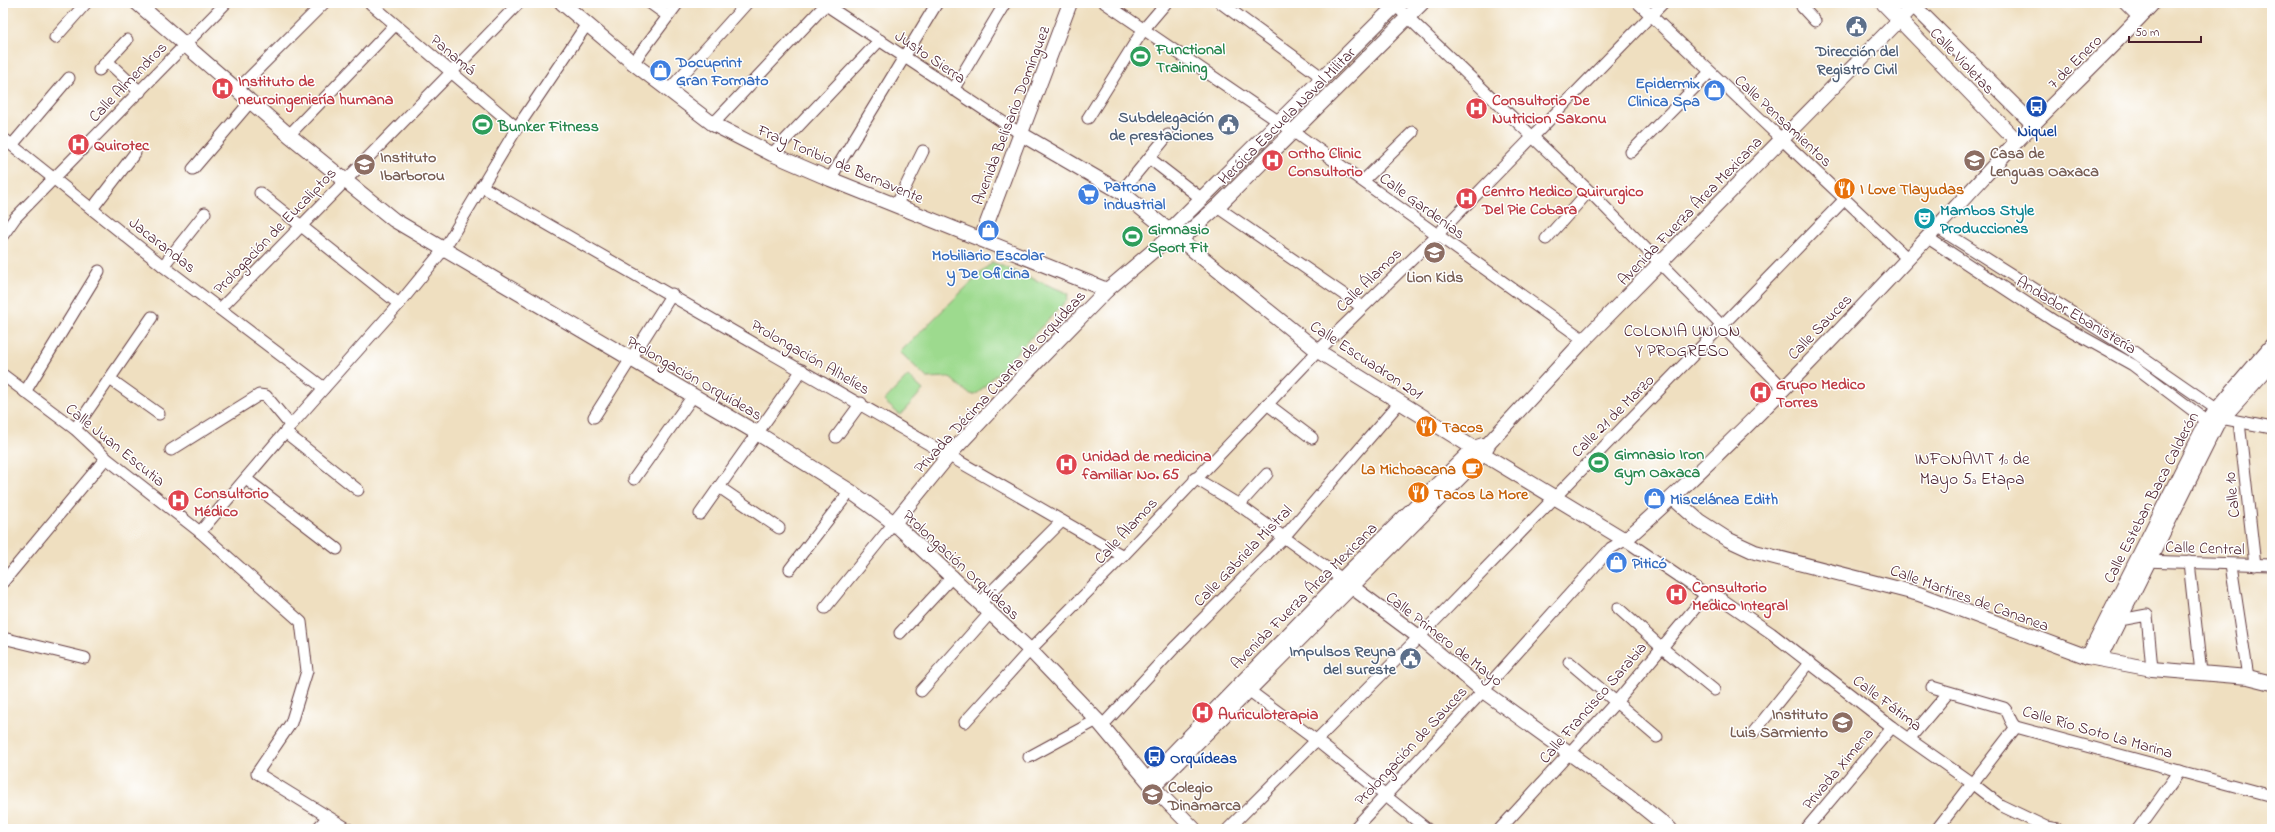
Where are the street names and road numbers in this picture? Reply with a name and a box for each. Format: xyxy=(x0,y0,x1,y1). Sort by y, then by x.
street label: Avenida Belisario Domínguez xyxy=(967,22,1057,209)
street label: Calle Violetas xyxy=(1923,22,2000,100)
street label: Justo Sierra xyxy=(889,25,970,90)
street label: Panamá xyxy=(424,29,481,82)
street label: 7 de Enero xyxy=(2043,30,2108,95)
street label: Calle Almendros xyxy=(84,37,173,128)
street label: Heróica Escuela Naval Militar xyxy=(1213,42,1362,191)
street label: Calle Pensamientos xyxy=(1728,70,1837,173)
street label: Fray Toribio de Bernavente xyxy=(753,119,927,211)
street label: Avenida Fuerza Área Mexicana xyxy=(1612,131,1768,292)
street label: Prologación de Eucaliptos xyxy=(208,162,343,300)
street label: Calle Gardenias xyxy=(1374,167,1470,246)
street label: Jacarandas xyxy=(123,212,200,279)
street label: Calle Álamos xyxy=(1331,243,1408,318)
street label: Andador Ebanistería xyxy=(2011,270,2141,361)
street label: Privada Décima Cuarta de Orquídeas xyxy=(909,285,1092,480)
street label: Calle Sauces xyxy=(1782,289,1858,366)
street label: Prolongación Alhelíes xyxy=(746,314,874,402)
street label: Calle Escuadron 201 xyxy=(1305,315,1427,406)
street label: Prolongación Orquídeas xyxy=(622,330,766,427)
street label: Calle 21 de Marzo xyxy=(1566,369,1661,464)
street label: Calle Juan Escutia xyxy=(60,398,170,493)
street label: Calle Esteban Baca Calderón xyxy=(2098,408,2206,588)
street label: Calle 10 xyxy=(2219,471,2247,519)
street label: Calle Álamos xyxy=(1089,492,1164,570)
street label: Calle Gabriela Mistral xyxy=(1188,500,1299,613)
street label: Prolongación Orquídeas xyxy=(896,504,1025,626)
street label: Avenida Fuerza Área Mexicana xyxy=(1225,517,1384,676)
street label: Calle Central xyxy=(2165,536,2245,562)
street label: Calle Martires de Cananea xyxy=(1886,559,2052,639)
street label: Calle Primero de Mayo xyxy=(1380,586,1508,693)
street label: Calle Francisco Sarabia xyxy=(1534,637,1653,770)
street label: Calle Fátima xyxy=(1847,669,1927,738)
street label: Prolongación de Sauces xyxy=(1349,681,1474,812)
street label: Calle Río Soto La Marina xyxy=(2019,700,2176,766)
street label: Privada Ximena xyxy=(1797,723,1880,816)

